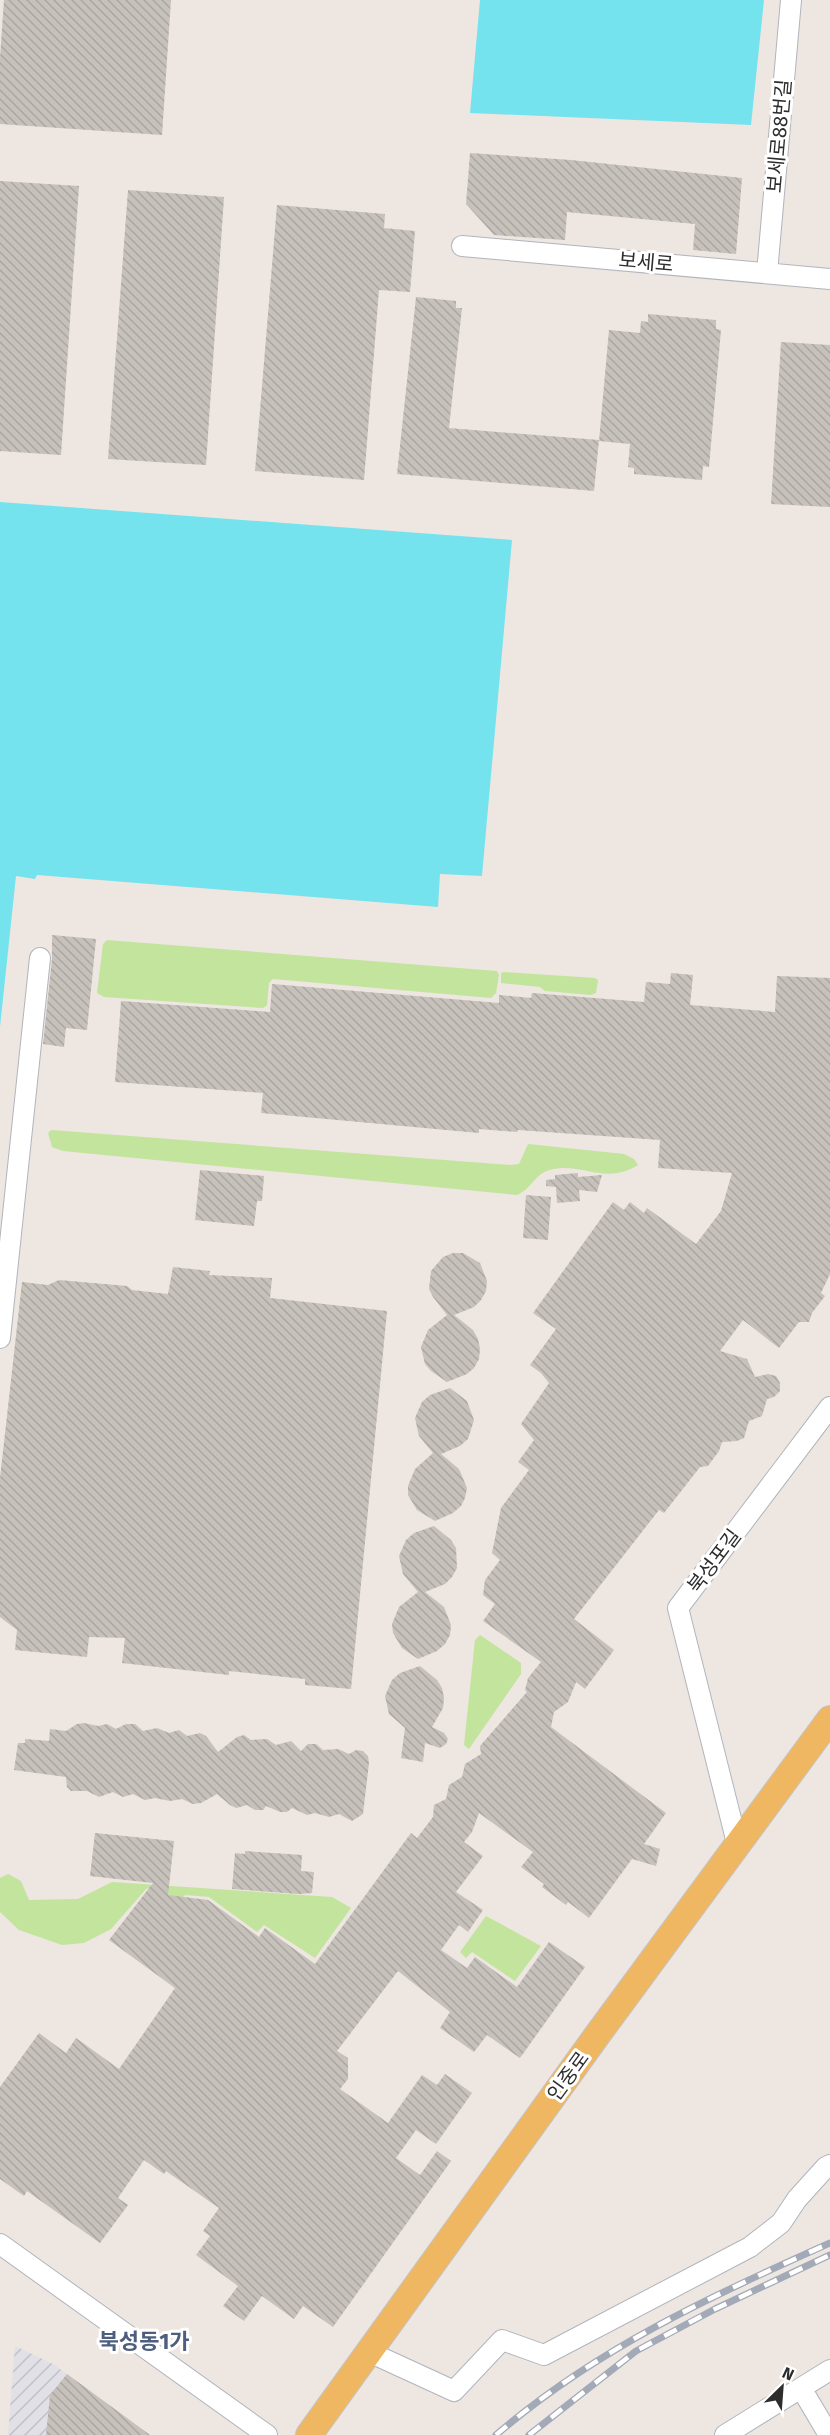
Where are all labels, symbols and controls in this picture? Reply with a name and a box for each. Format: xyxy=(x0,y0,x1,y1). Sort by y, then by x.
street label: 보세로88번길 xyxy=(762,78,796,194)
street label: 보세로 xyxy=(617,248,675,276)
street label: 북성포길 xyxy=(682,1524,746,1598)
street label: 인중로 xyxy=(542,2047,594,2105)
district label: 북성동1가 xyxy=(98,2328,190,2355)
north arrow xyxy=(752,2357,812,2417)
text: N xyxy=(779,2363,797,2385)

